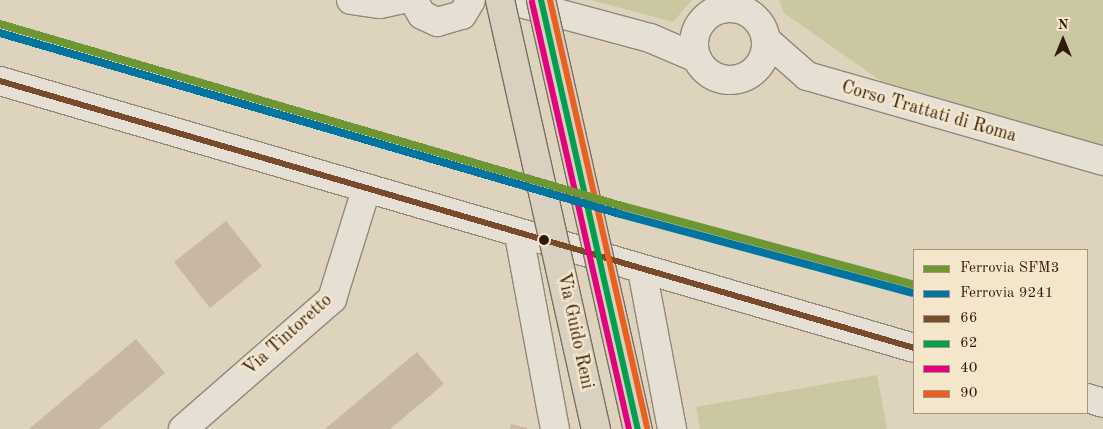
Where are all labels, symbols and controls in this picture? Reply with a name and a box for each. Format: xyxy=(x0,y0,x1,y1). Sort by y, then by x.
north arrow xyxy=(1038,15,1088,65)
text: N xyxy=(1058,18,1068,32)
street label: Corso Trattati di Roma xyxy=(839,77,1019,147)
unlabelled marker xyxy=(539,235,549,245)
legend xyxy=(913,249,1088,414)
text: Ferrovia SFM3 xyxy=(960,261,1059,276)
street label: Via Guido Reni xyxy=(552,271,598,391)
text: Ferrovia 9241 xyxy=(960,286,1053,301)
street label: Via Tintoretto xyxy=(239,290,337,380)
text: 66 xyxy=(960,311,977,326)
text: 62 xyxy=(960,336,977,351)
text: 40 xyxy=(960,361,977,376)
text: 90 xyxy=(960,386,977,401)

